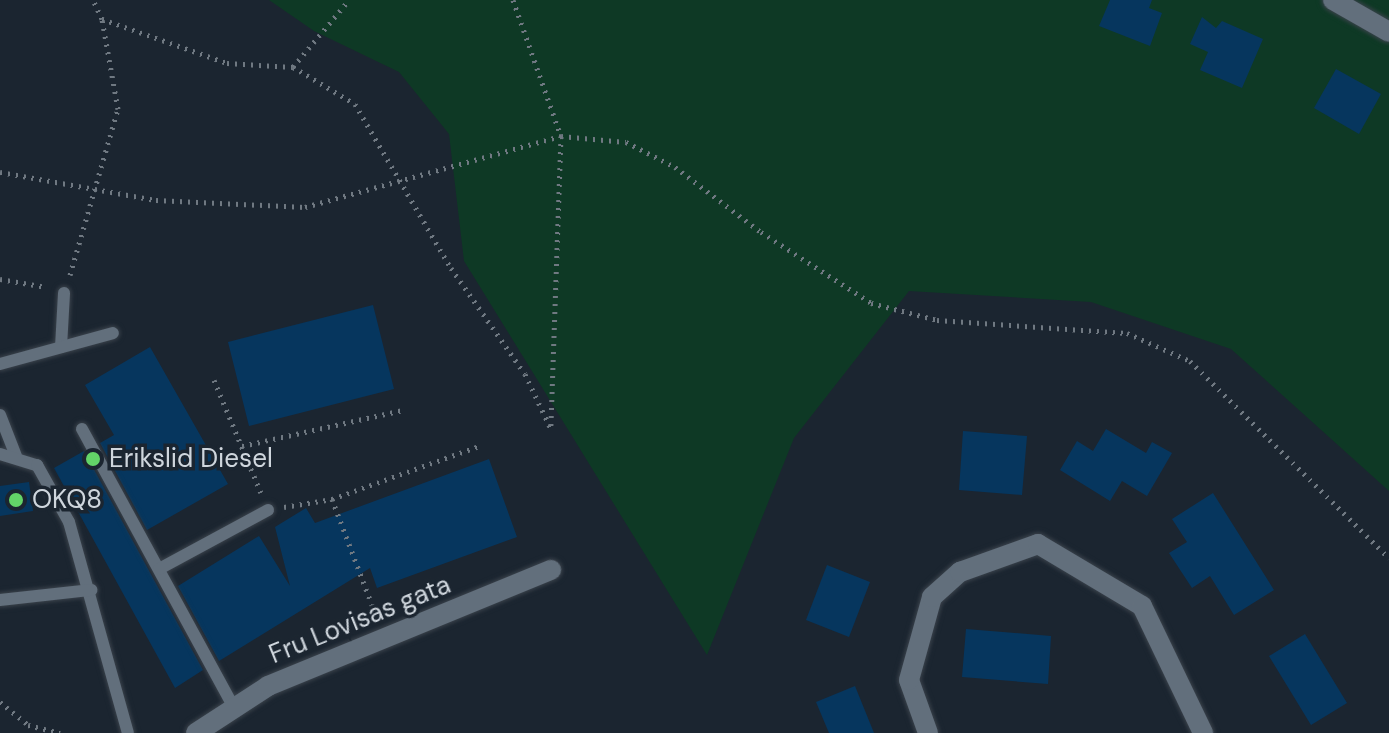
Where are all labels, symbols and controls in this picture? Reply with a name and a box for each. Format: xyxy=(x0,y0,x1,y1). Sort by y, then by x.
place label: Erikslid Diesel xyxy=(109,443,273,475)
marker: Erikslid Diesel xyxy=(84,450,102,468)
place label: OKQ8 xyxy=(32,484,102,516)
marker: OKQ8 xyxy=(7,491,25,509)
street label: Fru Lovisas gata xyxy=(265,569,455,671)

